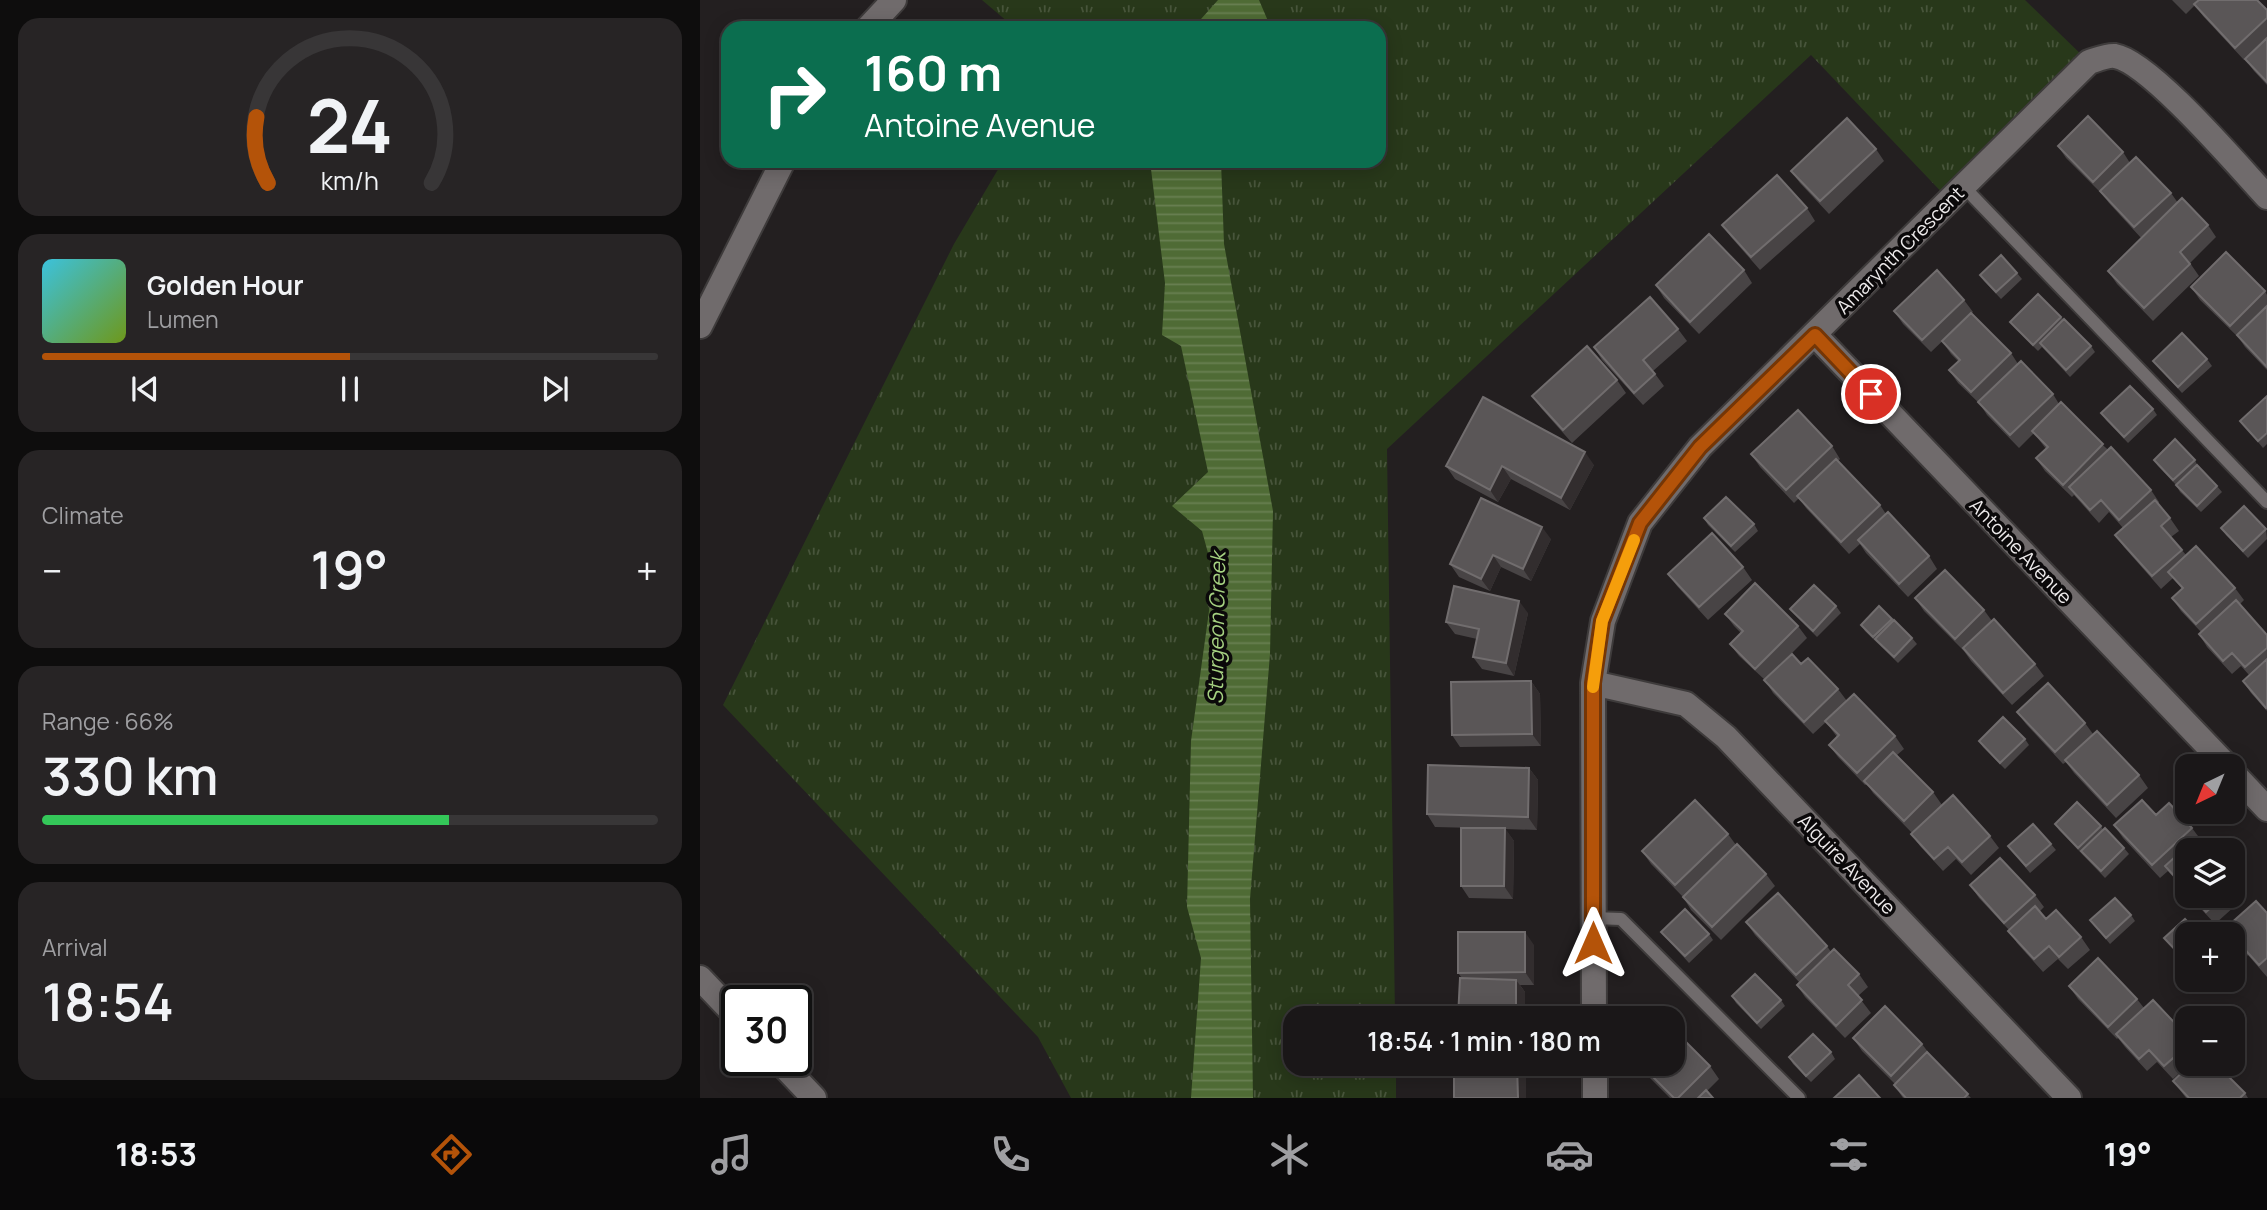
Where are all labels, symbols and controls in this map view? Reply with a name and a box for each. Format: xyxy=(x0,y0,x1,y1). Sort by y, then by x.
text: 160 m xyxy=(864,39,1002,106)
icon: right xyxy=(749,49,840,140)
text: 24 xyxy=(307,75,393,175)
text: Antoine Avenue xyxy=(864,103,1095,147)
text: km/h xyxy=(321,163,379,198)
street label: Amarynth Crescent xyxy=(1830,180,1970,320)
text: Golden Hour xyxy=(147,267,304,303)
text: Lumen xyxy=(147,303,219,335)
pin xyxy=(1841,364,1901,424)
icon: previous xyxy=(126,370,164,408)
icon: pause xyxy=(331,370,369,408)
icon: next xyxy=(536,370,574,408)
icon: arrive xyxy=(1852,375,1890,413)
street label: Antoine Avenue xyxy=(1964,493,2078,609)
text: Climate xyxy=(42,499,124,531)
text: 19° xyxy=(310,534,388,605)
text: − xyxy=(42,544,63,596)
text: + xyxy=(636,544,658,596)
water label: Sturgeon Creek xyxy=(1201,549,1231,704)
text: Range · 66% xyxy=(42,705,174,737)
text: 330 km xyxy=(42,740,218,811)
north arrow xyxy=(2175,754,2245,824)
map controls xyxy=(2175,754,2245,1076)
street label: Alguire Avenue xyxy=(1792,808,1902,920)
button: layers xyxy=(2175,838,2245,908)
position arrow xyxy=(1556,906,1630,980)
button: + xyxy=(2175,922,2245,992)
text: Arrival xyxy=(42,931,108,963)
text: 18:54 xyxy=(42,966,174,1037)
speed limit sign: 30 xyxy=(721,985,812,1076)
button: − xyxy=(2175,1006,2245,1076)
text: 18:54 · 1 min · 180 m xyxy=(1367,1023,1601,1059)
icon: directions xyxy=(427,1130,476,1179)
icon: music xyxy=(707,1130,756,1179)
icon: phone xyxy=(986,1130,1035,1179)
icon: climate xyxy=(1265,1130,1314,1179)
icon: car xyxy=(1545,1130,1594,1179)
icon: filters xyxy=(1824,1130,1873,1179)
text: 18:53 xyxy=(115,1132,197,1176)
text: 19° xyxy=(2104,1132,2152,1176)

